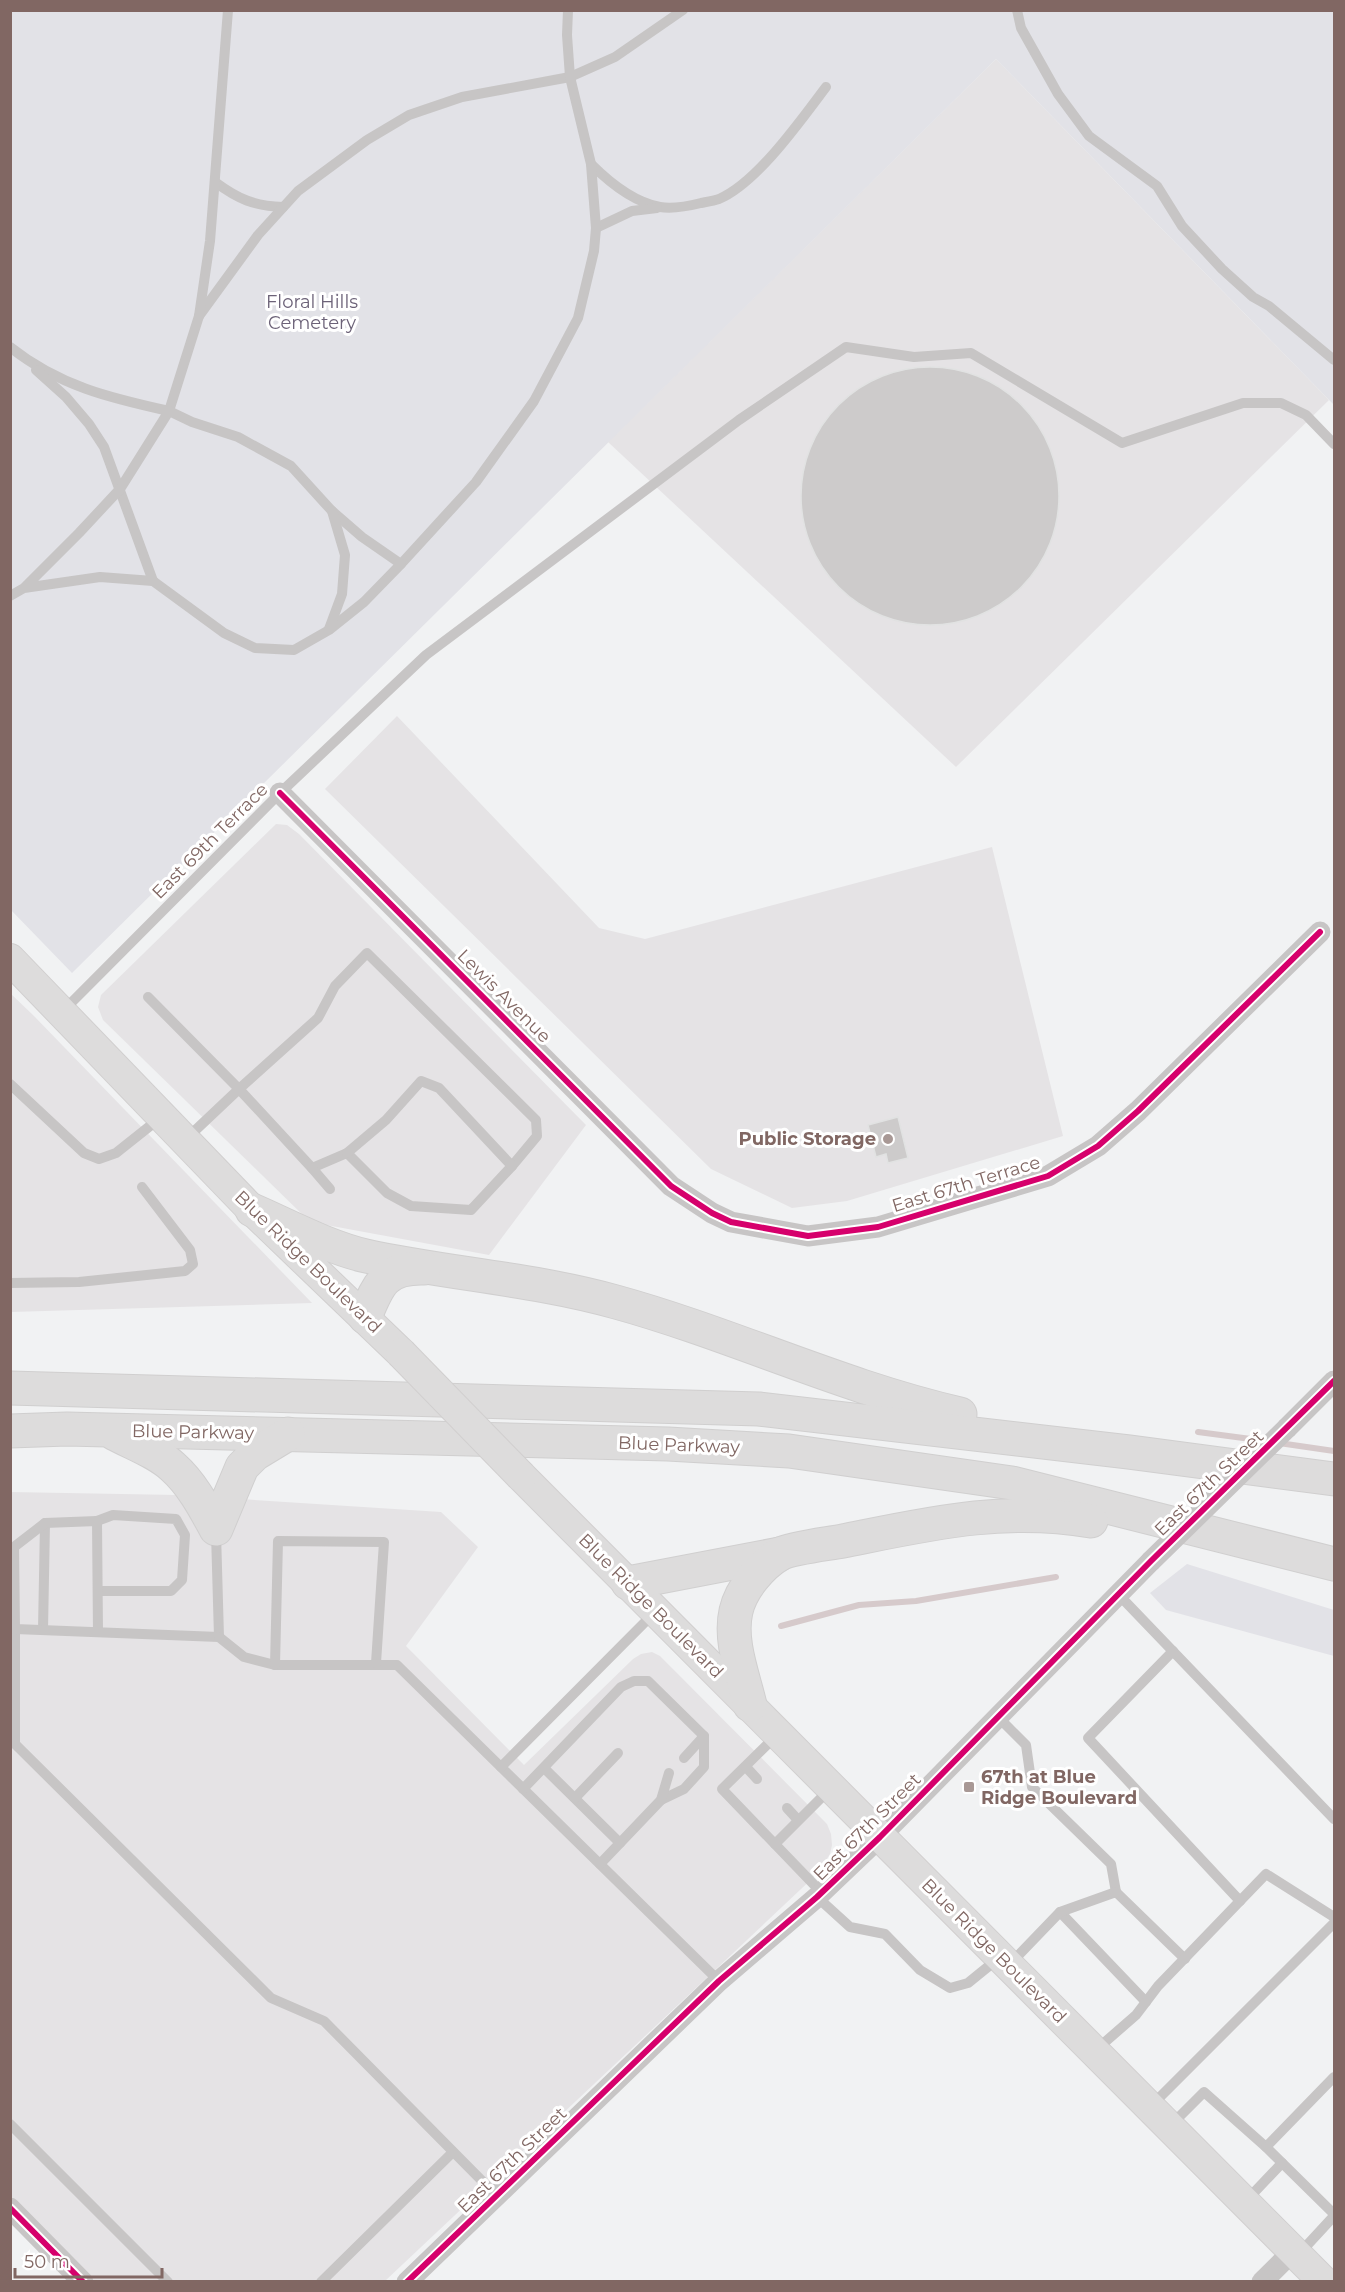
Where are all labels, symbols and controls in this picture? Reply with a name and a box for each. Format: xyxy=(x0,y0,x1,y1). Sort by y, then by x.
park label: Floral Hills Cemetery xyxy=(266,291,358,334)
street label: East 69th Terrace xyxy=(147,778,273,904)
street label: Lewis Avenue xyxy=(453,945,555,1047)
place label: Public Storage xyxy=(738,1128,876,1150)
marker: Public Storage xyxy=(881,1132,895,1146)
street label: East 67th Terrace xyxy=(889,1151,1043,1217)
street label: Blue Ridge Boulevard xyxy=(230,1186,386,1338)
street label: Blue Parkway xyxy=(132,1420,255,1444)
street label: East 67th Street xyxy=(1150,1425,1268,1541)
street label: Blue Parkway xyxy=(618,1432,741,1458)
street label: Blue Ridge Boulevard xyxy=(574,1529,728,1683)
place label: 67th at Blue Ridge Boulevard xyxy=(981,1766,1137,1809)
street label: East 67th Street xyxy=(809,1769,925,1885)
marker: 67th at Blue Ridge Boulevard xyxy=(962,1780,976,1794)
street label: Blue Ridge Boulevard xyxy=(917,1874,1071,2028)
street label: East 67th Street xyxy=(453,2102,571,2218)
scale bar xyxy=(15,2241,162,2279)
text: 50 m xyxy=(24,2251,70,2273)

